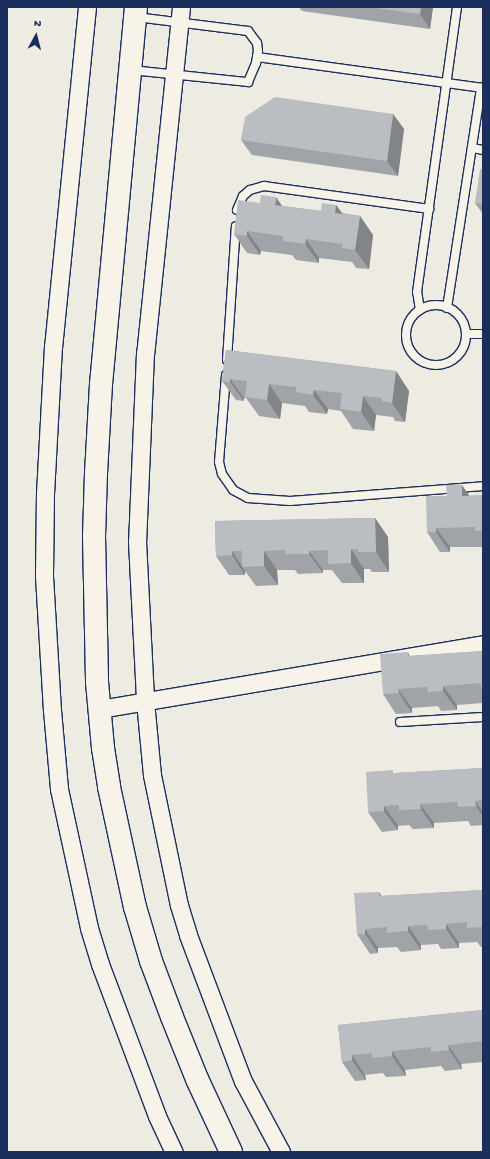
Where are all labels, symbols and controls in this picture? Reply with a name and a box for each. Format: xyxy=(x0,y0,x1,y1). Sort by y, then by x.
north arrow xyxy=(16,16,56,56)
text: N xyxy=(33,18,42,30)

